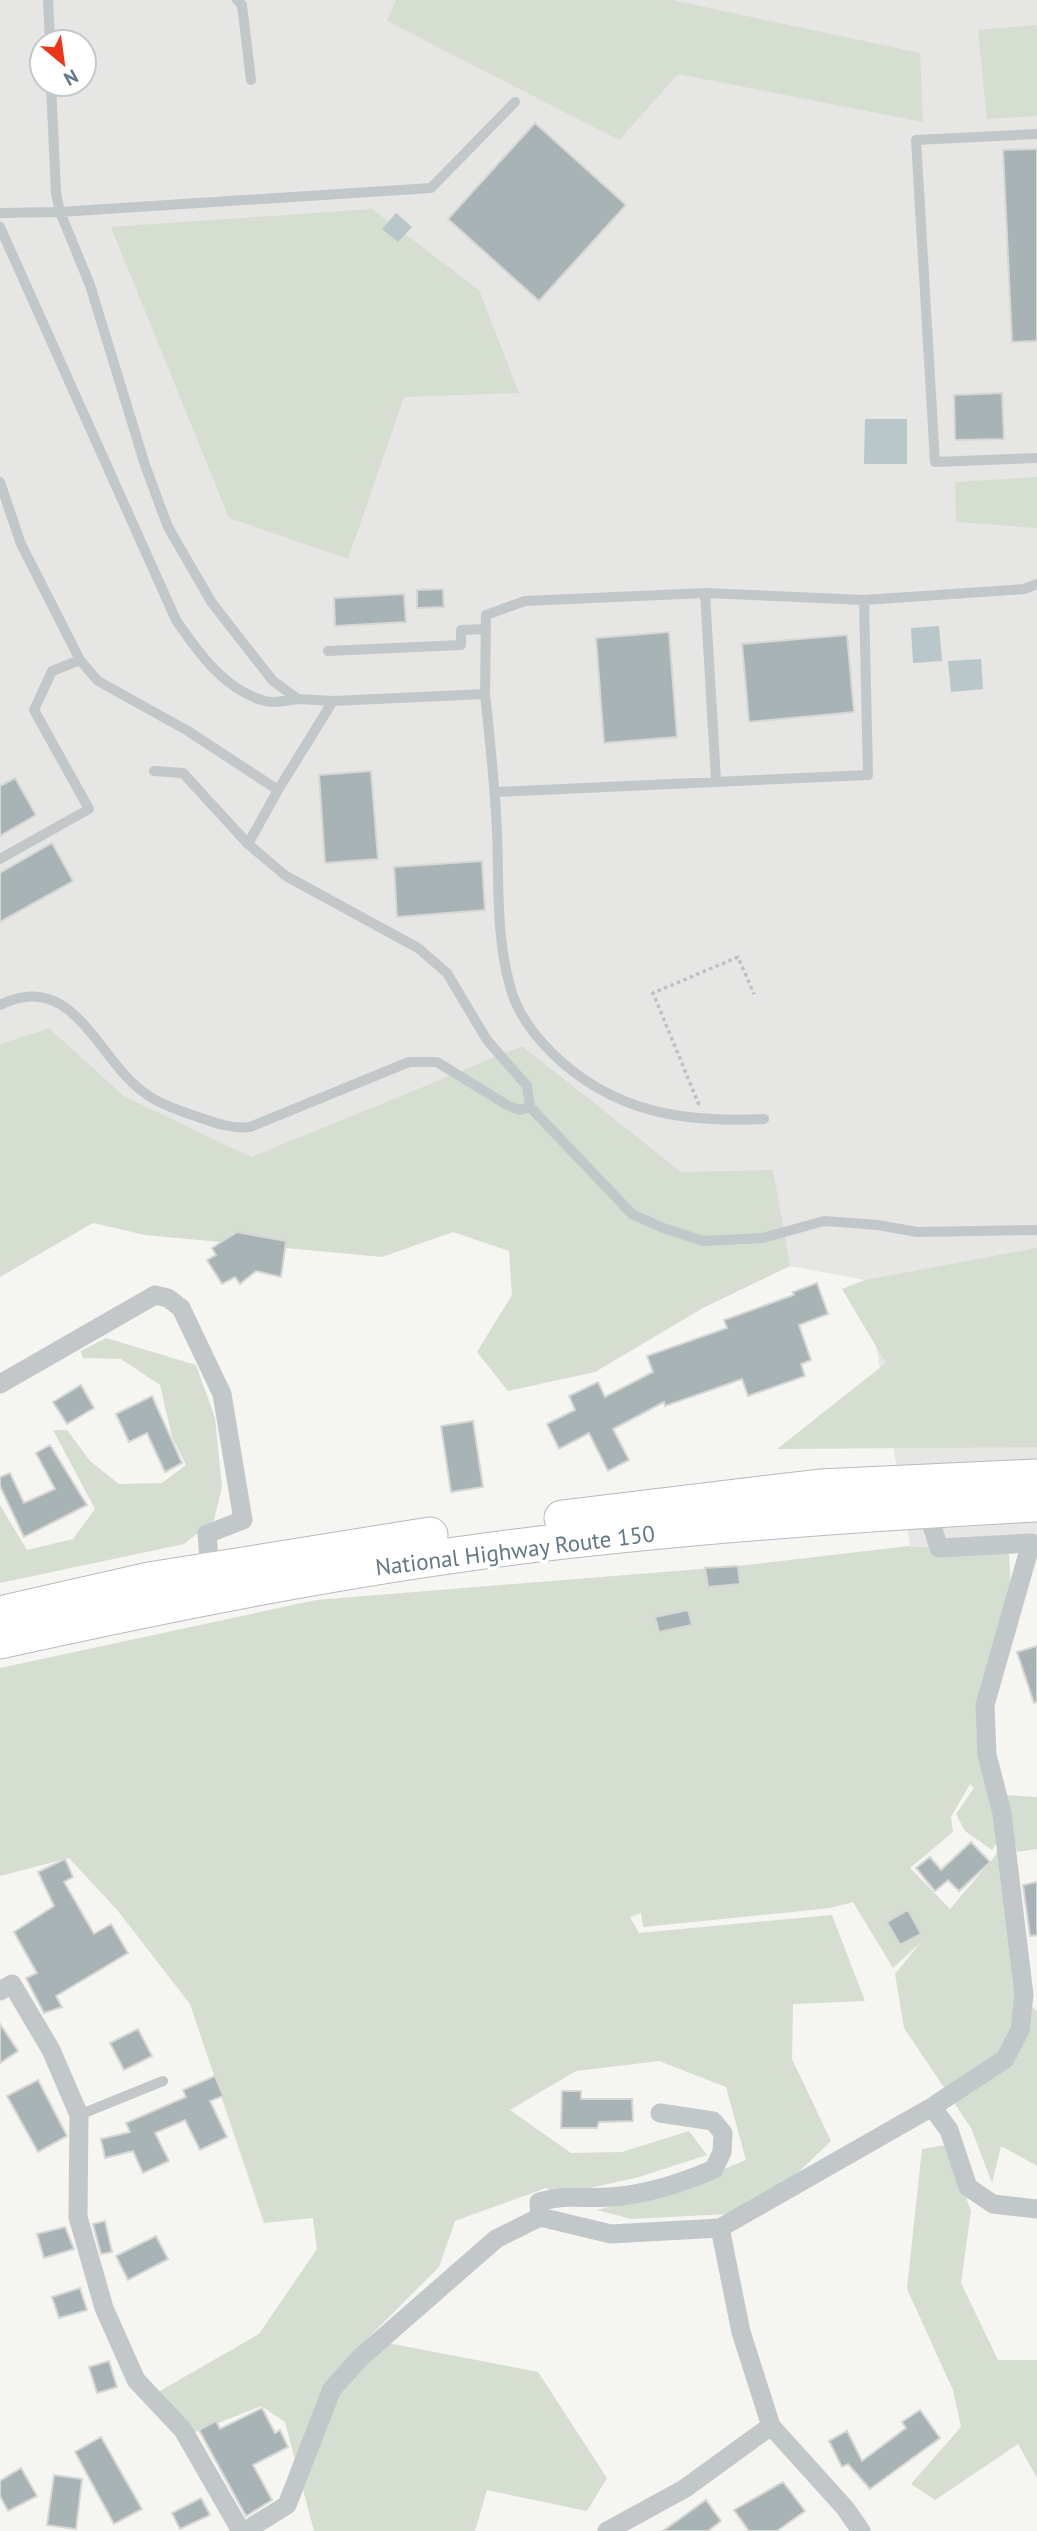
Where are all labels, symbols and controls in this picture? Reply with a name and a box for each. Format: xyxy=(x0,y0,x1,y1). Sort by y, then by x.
north arrow xyxy=(28,28,98,98)
text: N xyxy=(60,64,83,91)
street label: National Highway Route 150 xyxy=(374,1518,656,1582)

